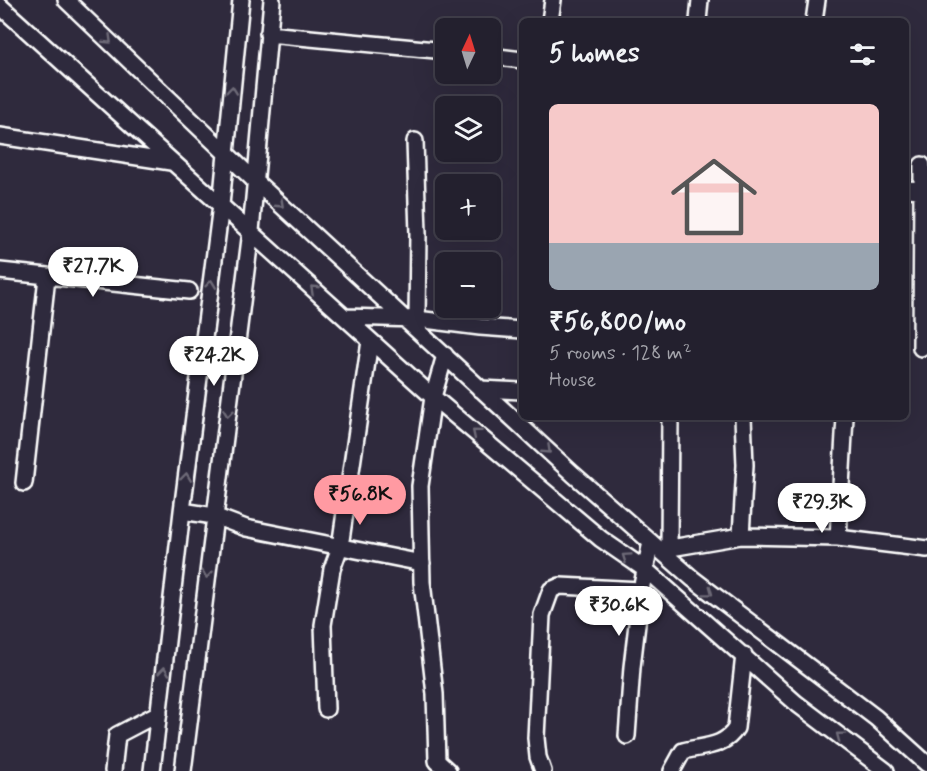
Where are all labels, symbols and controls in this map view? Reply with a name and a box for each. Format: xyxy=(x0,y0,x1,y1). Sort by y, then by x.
north arrow xyxy=(435,18,501,84)
map controls xyxy=(435,18,501,318)
one-way arrow xyxy=(101,33,112,44)
text: 5 homes xyxy=(549,37,640,71)
icon: filters xyxy=(846,38,879,71)
one-way arrow xyxy=(225,86,238,95)
button: layers xyxy=(435,96,501,162)
icon: home xyxy=(660,143,768,251)
button: + xyxy=(435,174,501,240)
one-way arrow xyxy=(273,197,283,208)
pin: ₹27.7K xyxy=(44,247,142,298)
button: − xyxy=(435,252,501,318)
text: ₹27.7K xyxy=(62,253,124,280)
one-way arrow xyxy=(204,279,217,289)
one-way arrow xyxy=(311,285,321,296)
text: ₹56,800/mo xyxy=(549,306,686,340)
pin: ₹24.2K xyxy=(165,336,263,387)
text: 5 rooms · 128 m² xyxy=(549,340,692,367)
text: ₹24.2K xyxy=(183,342,245,369)
text: House xyxy=(549,367,596,394)
one-way arrow xyxy=(222,408,234,418)
one-way arrow xyxy=(472,429,483,440)
one-way arrow xyxy=(540,443,550,454)
one-way arrow xyxy=(179,473,192,482)
pin: ₹56.8K xyxy=(311,475,409,526)
text: ₹56.8K xyxy=(328,481,392,508)
pin: ₹29.3K xyxy=(773,483,871,534)
text: ₹29.3K xyxy=(792,489,852,516)
one-way arrow xyxy=(622,553,633,564)
one-way arrow xyxy=(201,569,214,579)
one-way arrow xyxy=(703,584,714,595)
pin: ₹30.6K xyxy=(570,586,668,637)
text: ₹30.6K xyxy=(589,592,649,619)
one-way arrow xyxy=(157,667,170,676)
one-way arrow xyxy=(835,732,846,743)

